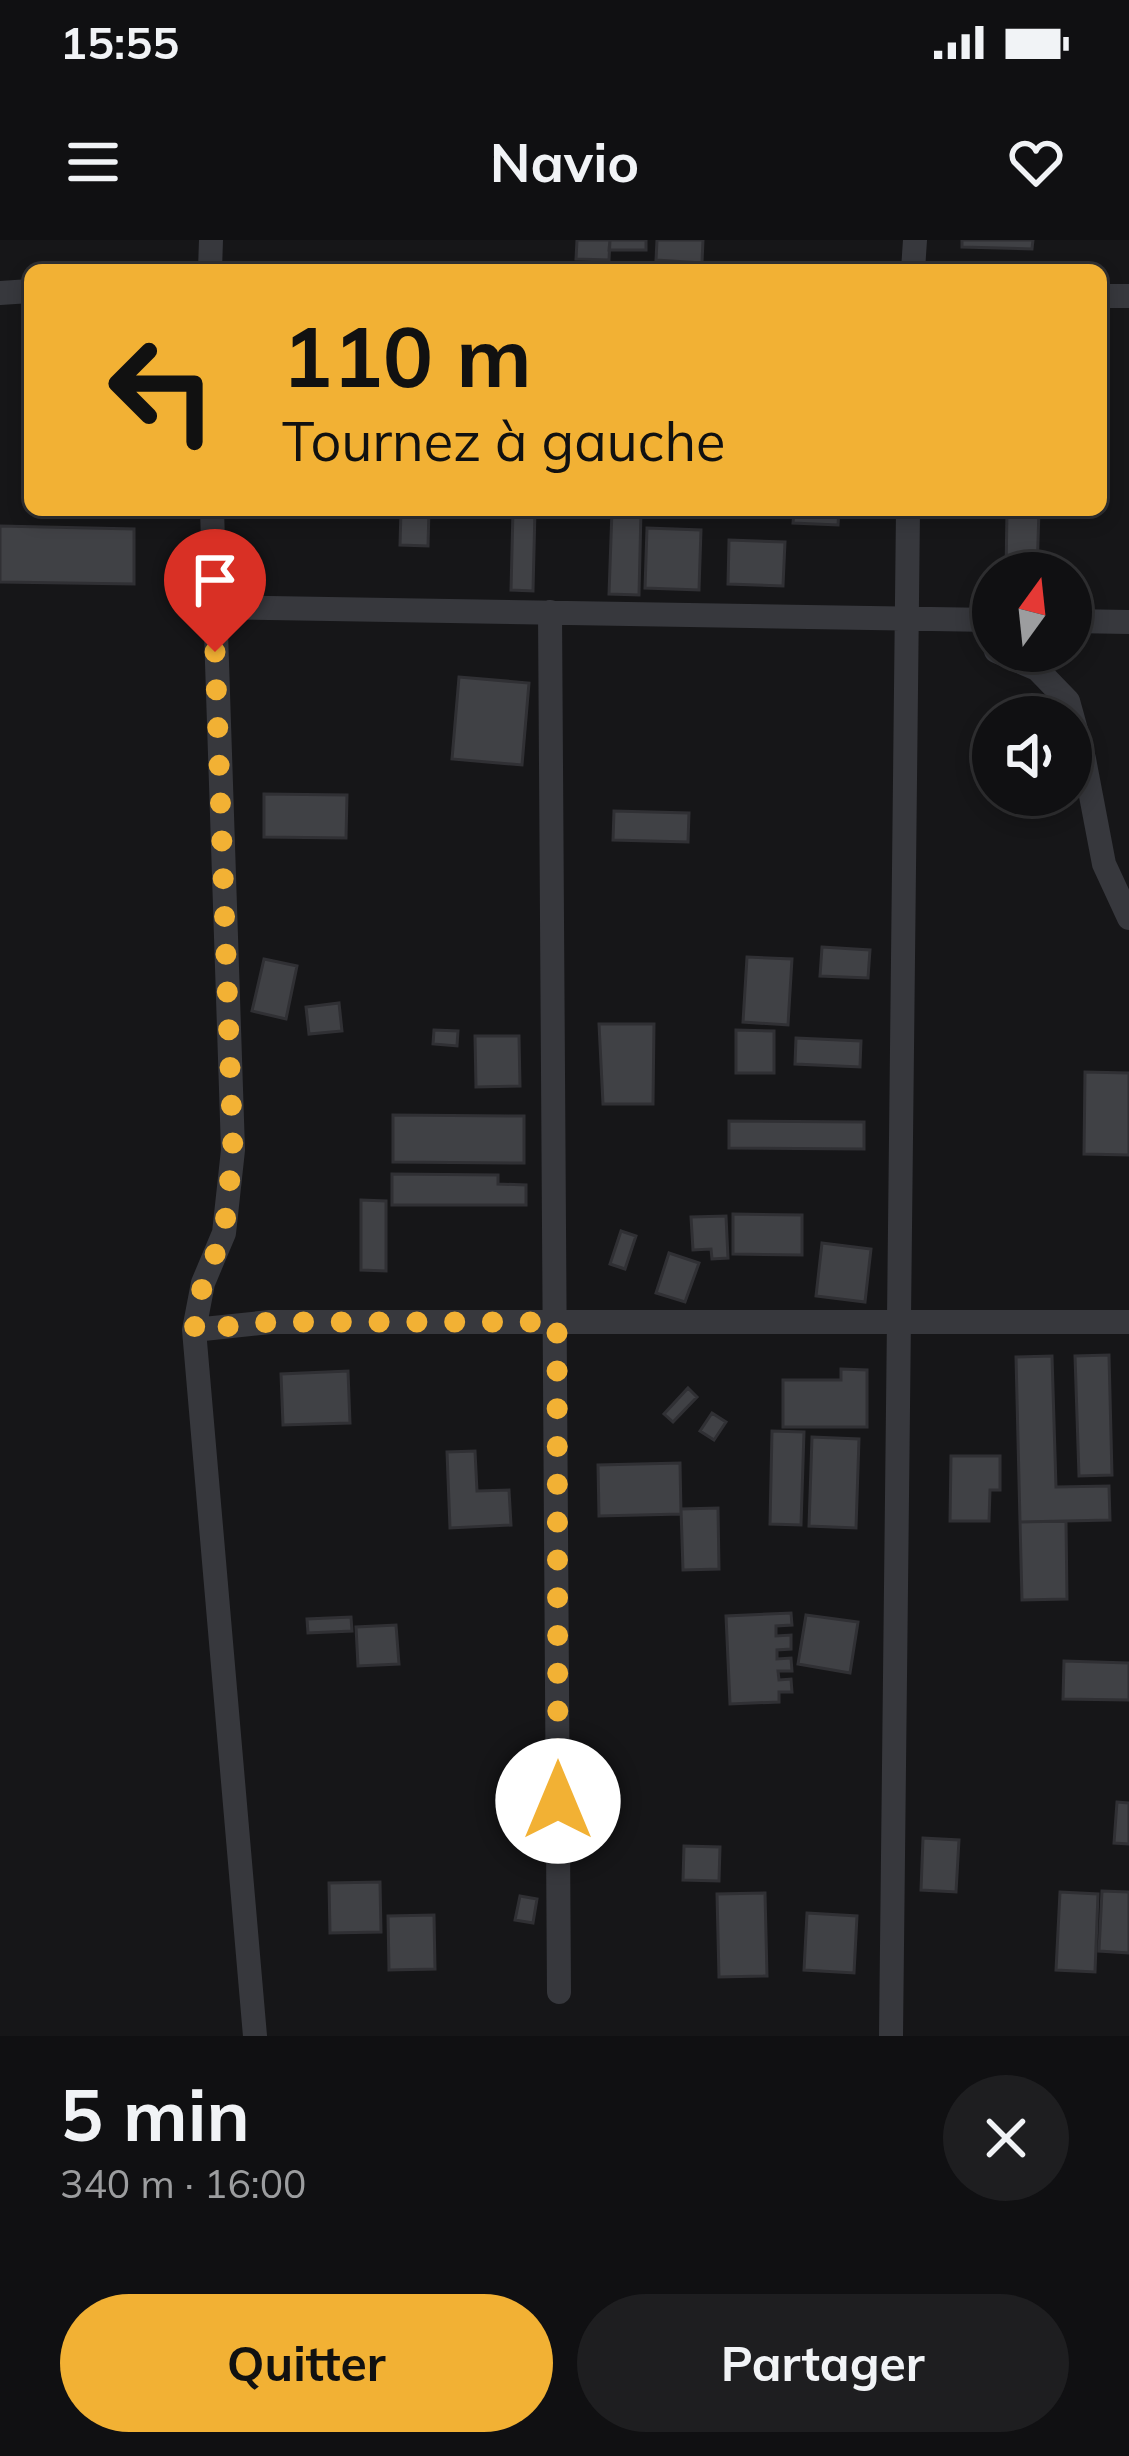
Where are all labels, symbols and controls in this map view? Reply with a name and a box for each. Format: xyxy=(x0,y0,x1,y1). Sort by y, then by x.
text: 15:55 xyxy=(60,14,179,70)
text: Navio xyxy=(490,128,639,196)
icon: menu xyxy=(60,129,126,195)
icon: heart xyxy=(1003,129,1069,195)
text: 110 m xyxy=(282,303,532,408)
icon: left xyxy=(84,312,240,468)
text: Tournez à gauche xyxy=(282,407,725,475)
pin xyxy=(164,529,266,652)
icon: arrive xyxy=(182,547,248,613)
north arrow xyxy=(972,552,1092,672)
map controls xyxy=(972,552,1092,816)
button: sound xyxy=(972,696,1092,816)
position arrow xyxy=(495,1738,621,1864)
text: 5 min xyxy=(60,2069,250,2159)
button: close xyxy=(943,2075,1069,2201)
text: 340 m · 16:00 xyxy=(60,2159,306,2208)
button: Quitter xyxy=(60,2294,553,2432)
button: Partager xyxy=(577,2294,1069,2432)

